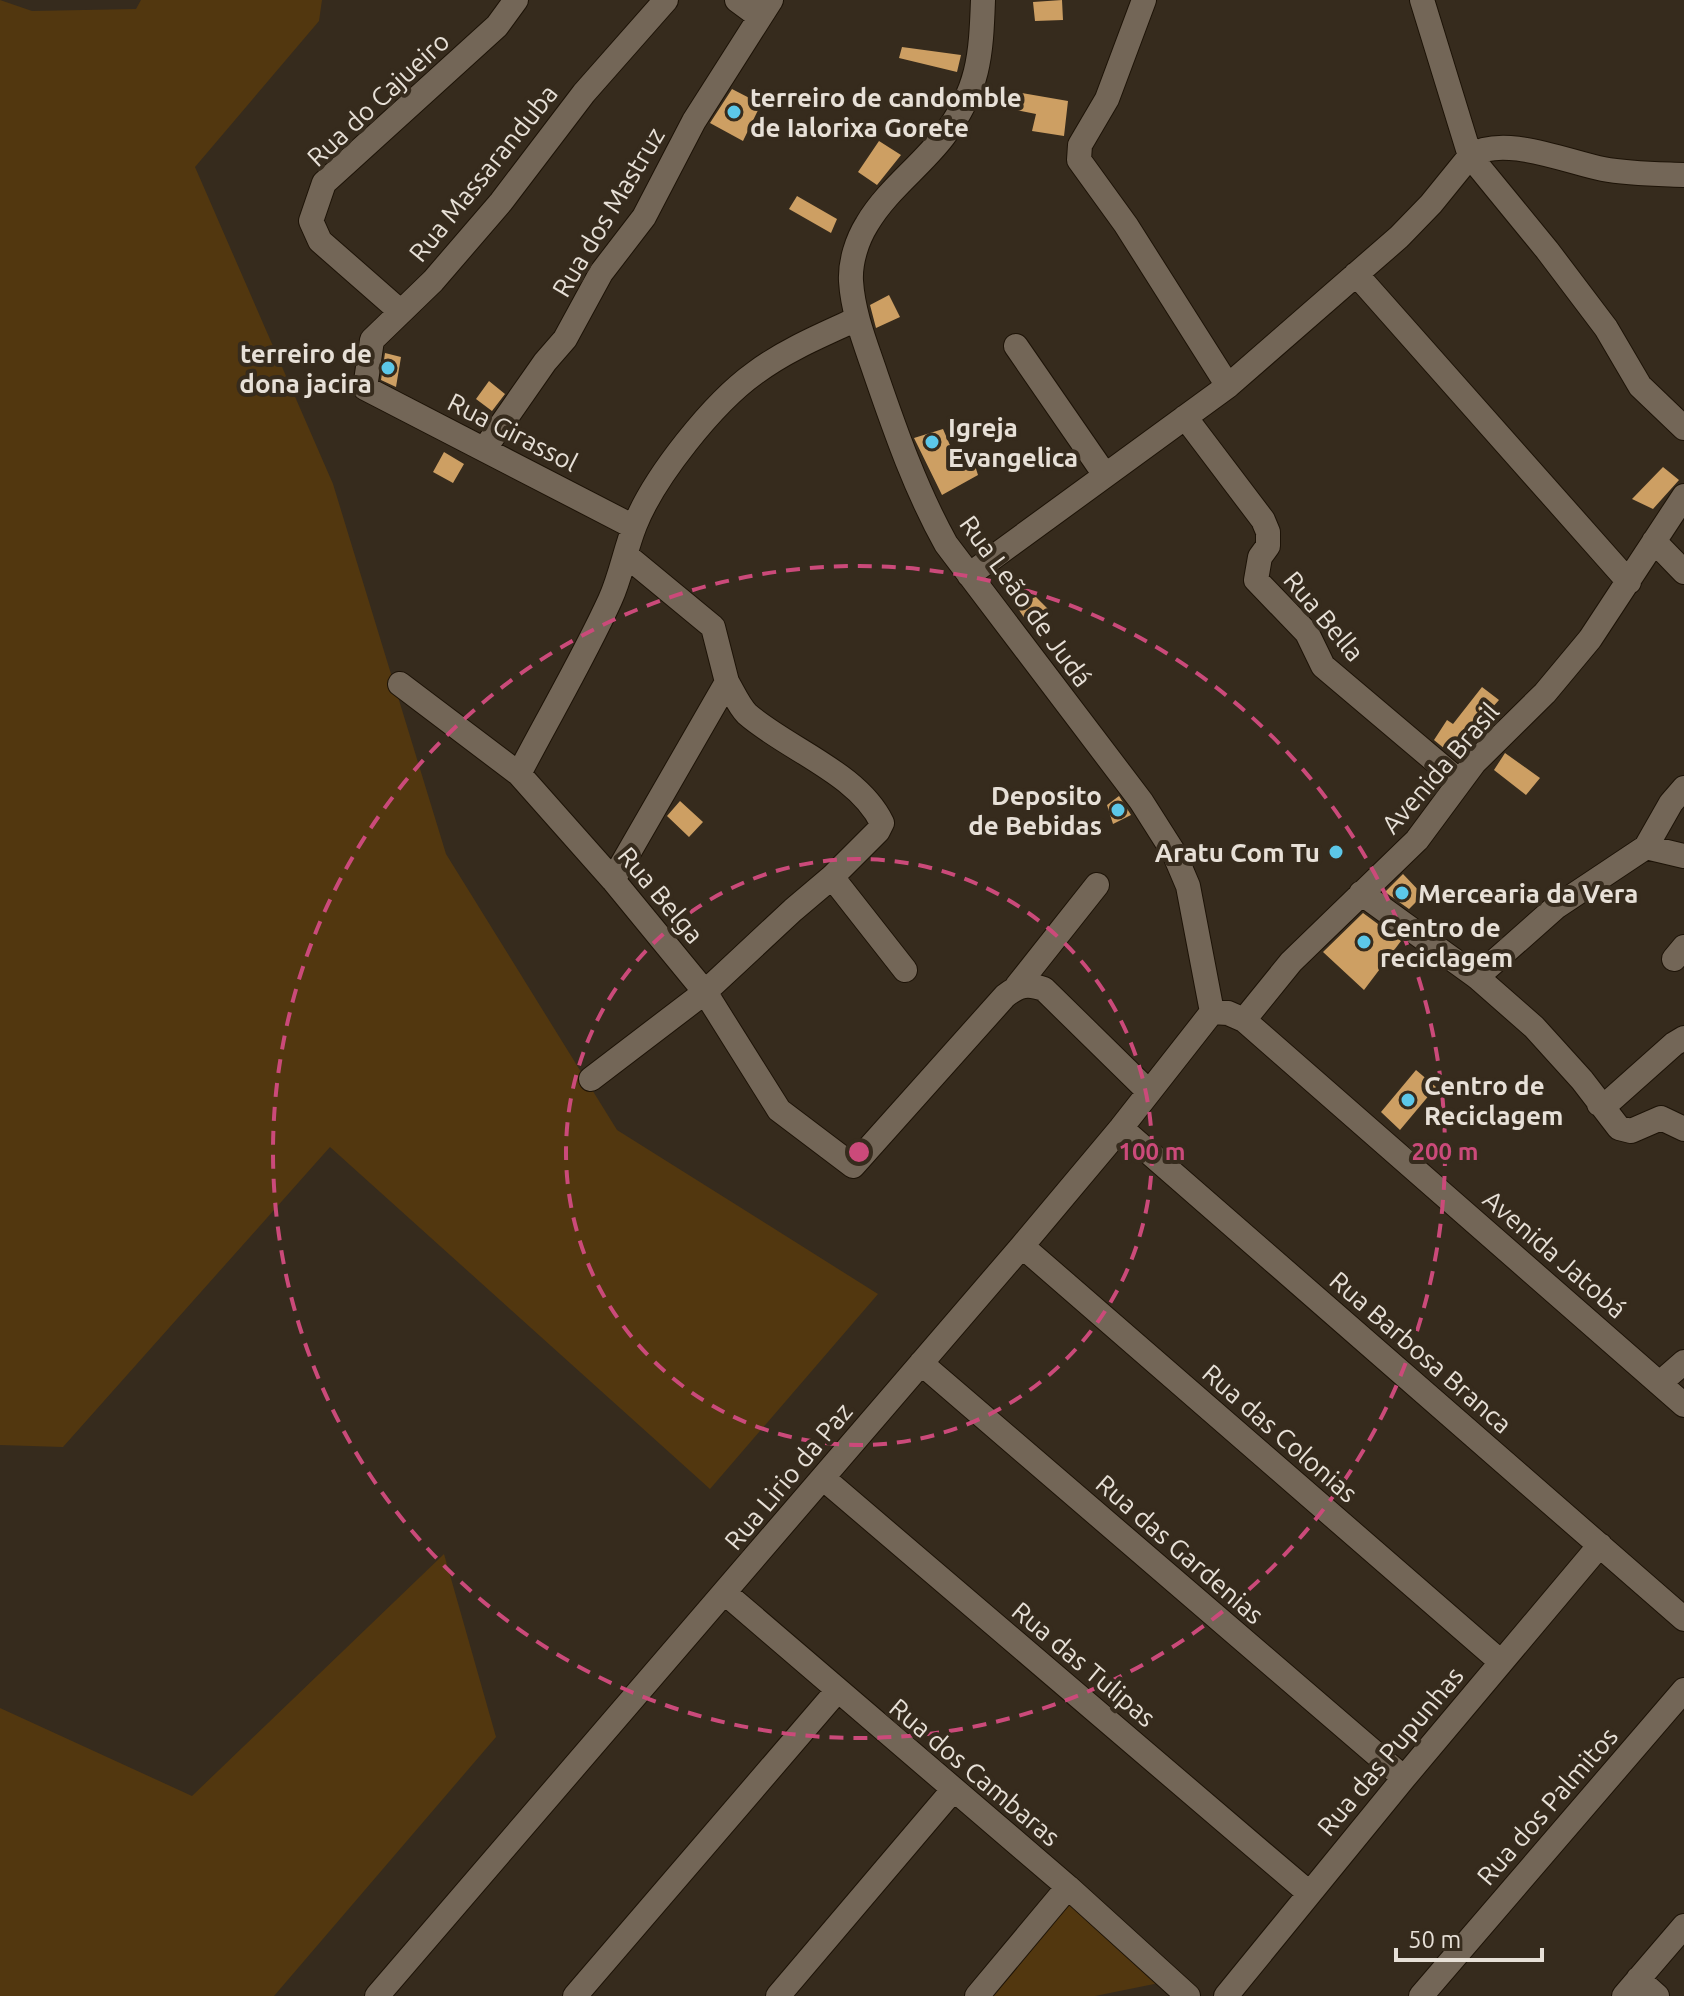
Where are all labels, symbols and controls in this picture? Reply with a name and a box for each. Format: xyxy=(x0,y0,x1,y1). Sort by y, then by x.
street label: Rua do Cajueiro xyxy=(301,26,455,172)
street label: Rua Massaranduba xyxy=(403,79,563,267)
place label: terreiro de candomble de Ialorixa Gorete xyxy=(750,83,1022,142)
marker: terreiro de candomble de Ialorixa Gorete xyxy=(725,103,743,121)
street label: Rua dos Mastruz xyxy=(546,122,670,302)
place label: terreiro de dona jacira xyxy=(239,339,372,398)
marker: terreiro de dona jacira xyxy=(379,359,397,377)
street label: Rua Girassol xyxy=(443,387,583,477)
place label: Igreja Evangelica xyxy=(948,413,1078,472)
marker: Igreja Evangelica xyxy=(923,433,941,451)
street label: Rua Leão de Judá xyxy=(954,510,1098,692)
street label: Rua Bella xyxy=(1278,565,1370,667)
street label: Avenida Brasil xyxy=(1375,697,1505,839)
place label: Deposito de Bebidas xyxy=(968,781,1102,840)
marker: Deposito de Bebidas xyxy=(1109,801,1127,819)
place label: Aratu Com Tu xyxy=(1155,838,1320,867)
street label: Rua Belga xyxy=(612,841,710,949)
marker: Aratu Com Tu xyxy=(1327,843,1345,861)
place label: Mercearia da Vera xyxy=(1418,879,1638,908)
marker: Mercearia da Vera xyxy=(1393,884,1411,902)
place label: Centro de reciclagem xyxy=(1380,913,1513,972)
marker: Centro de reciclagem xyxy=(1355,933,1373,951)
place label: Centro de Reciclagem xyxy=(1424,1071,1563,1130)
marker: Centro de Reciclagem xyxy=(1399,1091,1417,1109)
centre of rings xyxy=(845,1138,873,1166)
text: 100 m xyxy=(1119,1138,1185,1165)
text: 200 m xyxy=(1412,1138,1478,1165)
street label: Avenida Jatobá xyxy=(1478,1184,1632,1324)
street label: Rua Barbosa Branca xyxy=(1324,1265,1518,1439)
street label: Rua das Colonias xyxy=(1197,1358,1363,1508)
street label: Rua Lirio da Paz xyxy=(718,1397,858,1555)
street label: Rua das Gardenias xyxy=(1090,1469,1270,1629)
street label: Rua das Tulipas xyxy=(1007,1596,1161,1732)
street label: Rua das Pupunhas xyxy=(1311,1661,1469,1841)
street label: Rua dos Cambaras xyxy=(884,1692,1066,1852)
street label: Rua dos Palmitos xyxy=(1471,1721,1623,1891)
scale bar xyxy=(1396,1912,1542,1962)
text: 50 m xyxy=(1408,1926,1461,1953)

